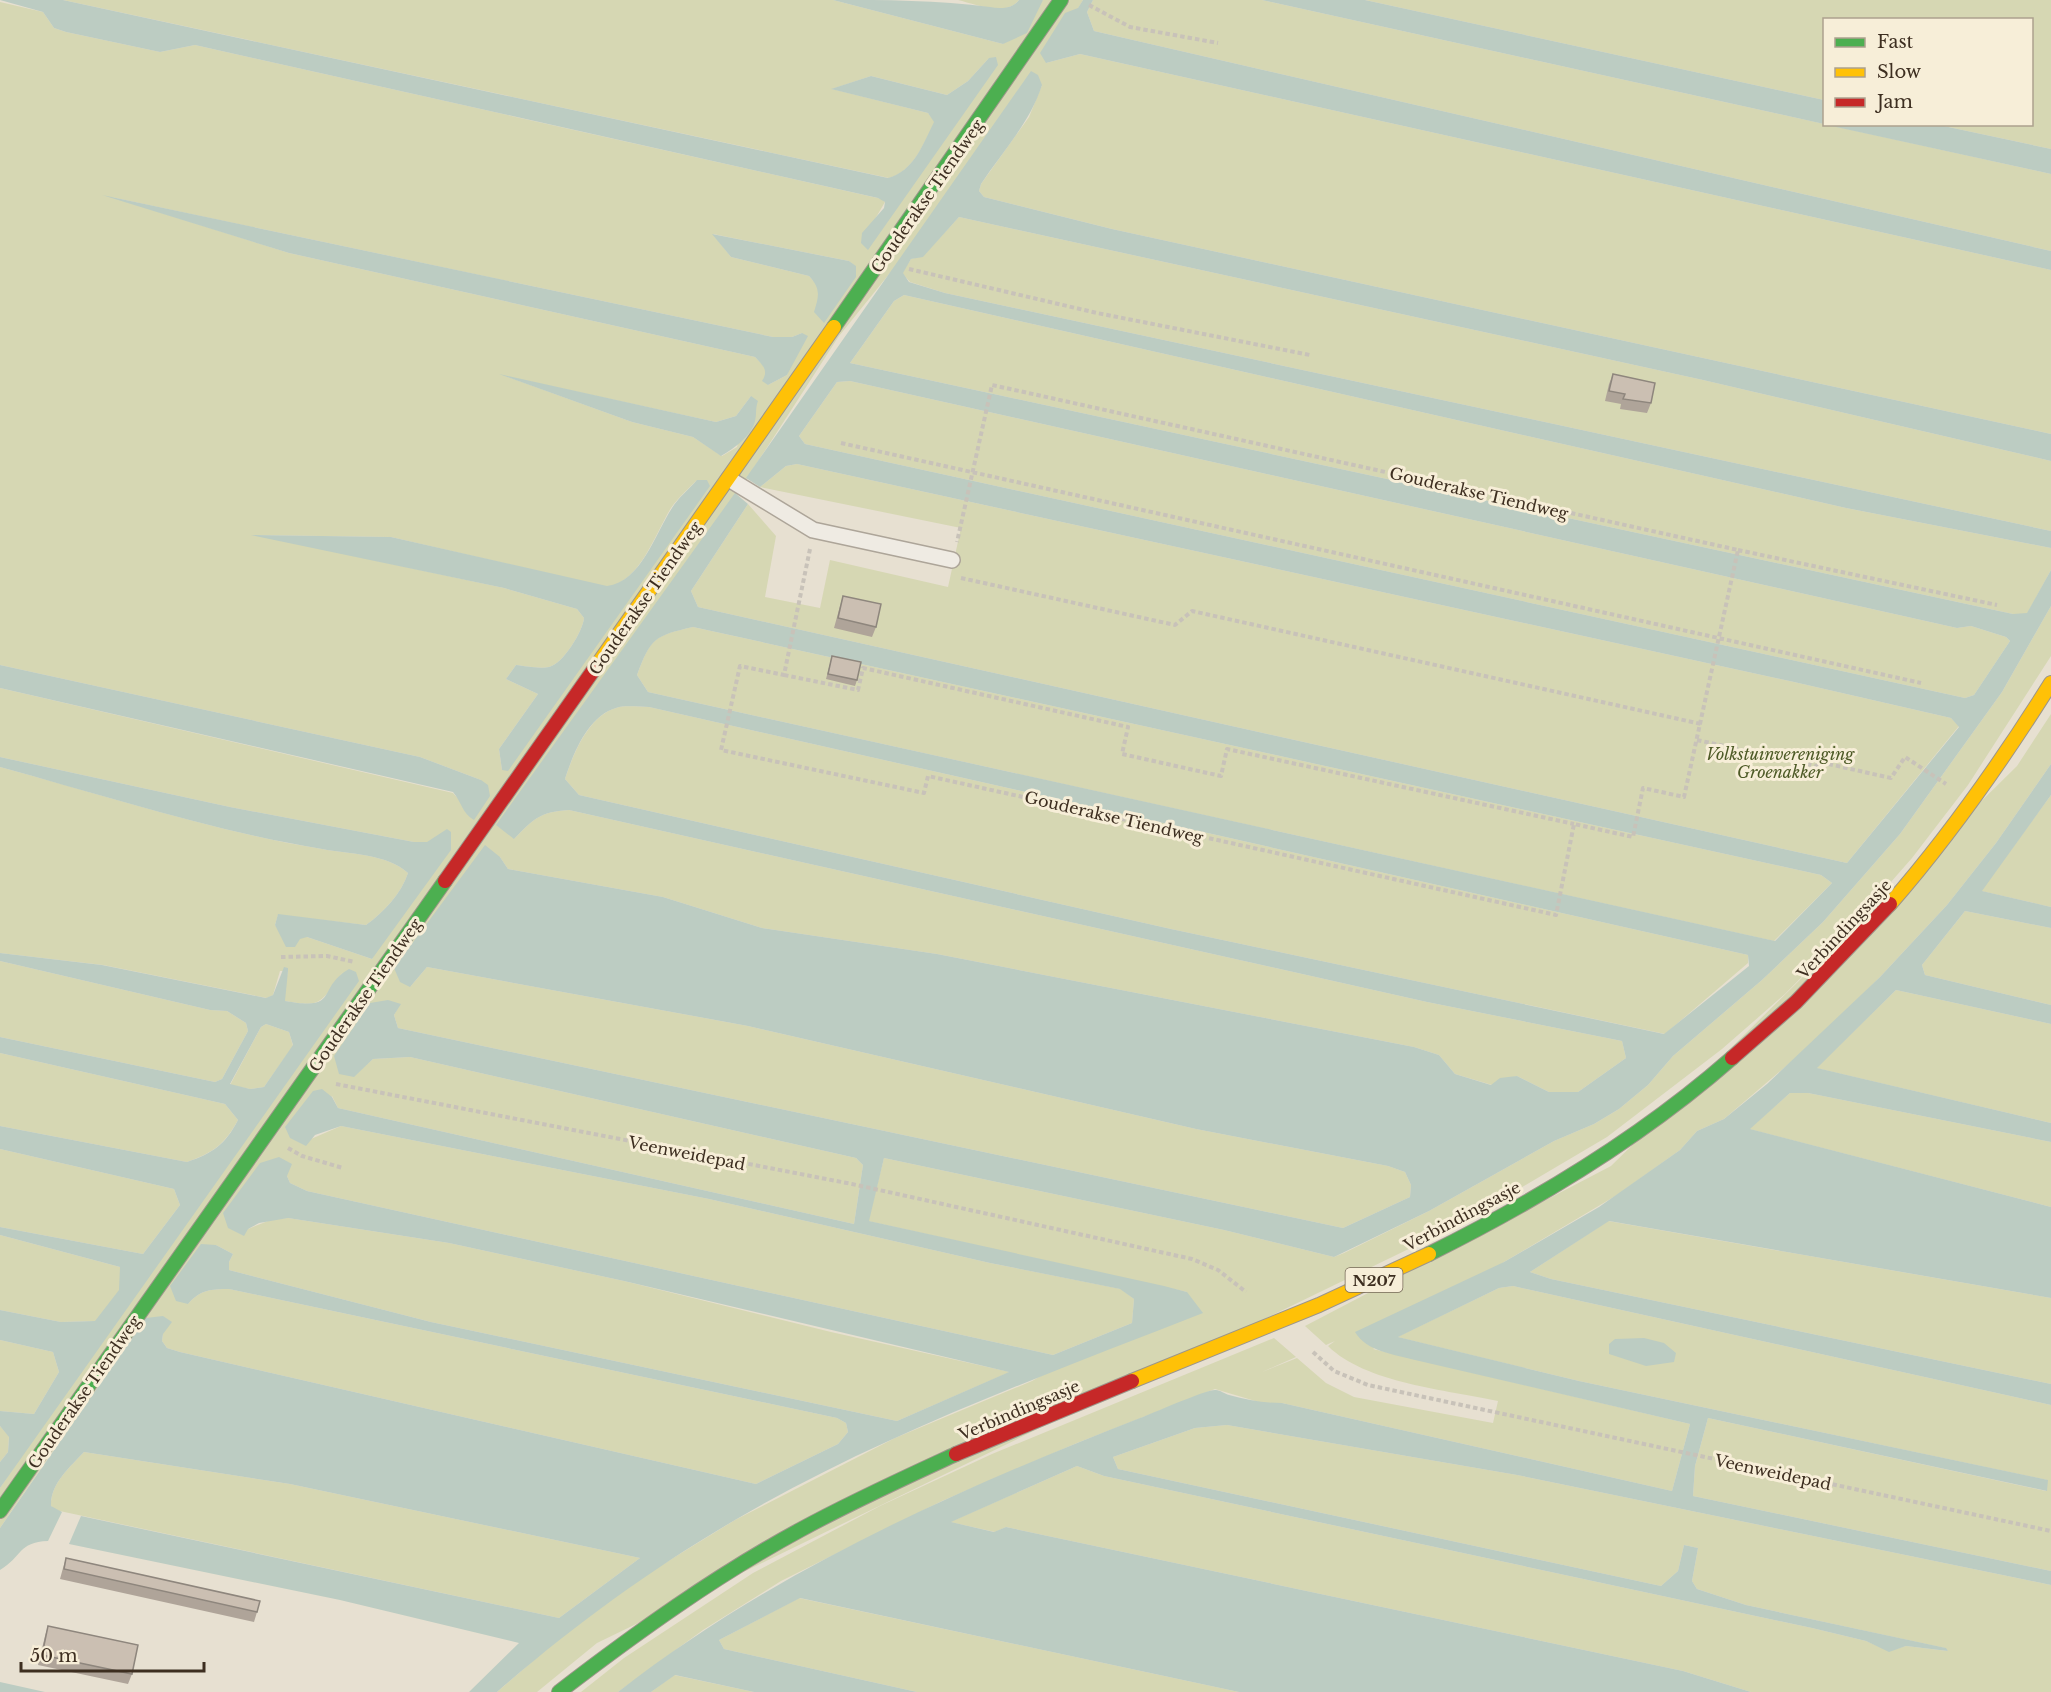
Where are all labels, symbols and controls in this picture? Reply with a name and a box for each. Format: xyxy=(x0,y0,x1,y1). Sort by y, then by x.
legend xyxy=(1823,18,2033,126)
text: Fast xyxy=(1877,31,1914,53)
text: Slow xyxy=(1877,61,1922,83)
text: Jam xyxy=(1875,91,1913,113)
street label: Gouderakse Tiendweg xyxy=(866,115,988,277)
street label: Gouderakse Tiendweg xyxy=(1388,463,1571,523)
street label: Gouderakse Tiendweg xyxy=(584,517,706,679)
park label: Volkstuinvereniging Groenakker xyxy=(1706,744,1855,782)
street label: Gouderakse Tiendweg xyxy=(1023,787,1206,847)
street label: Verbindingsasje xyxy=(1792,875,1895,984)
street label: Gouderakse Tiendweg xyxy=(304,914,426,1076)
street label: Veenweidepad xyxy=(626,1132,747,1174)
street label: Verbindingsasje xyxy=(1399,1177,1524,1256)
road number: N207 xyxy=(1346,1268,1402,1292)
street label: Gouderakse Tiendweg xyxy=(23,1311,145,1473)
street label: Verbindingsasje xyxy=(955,1376,1082,1445)
street label: Veenweidepad xyxy=(1712,1450,1833,1494)
scale bar xyxy=(21,1635,204,1673)
text: 50 m xyxy=(30,1645,78,1667)

